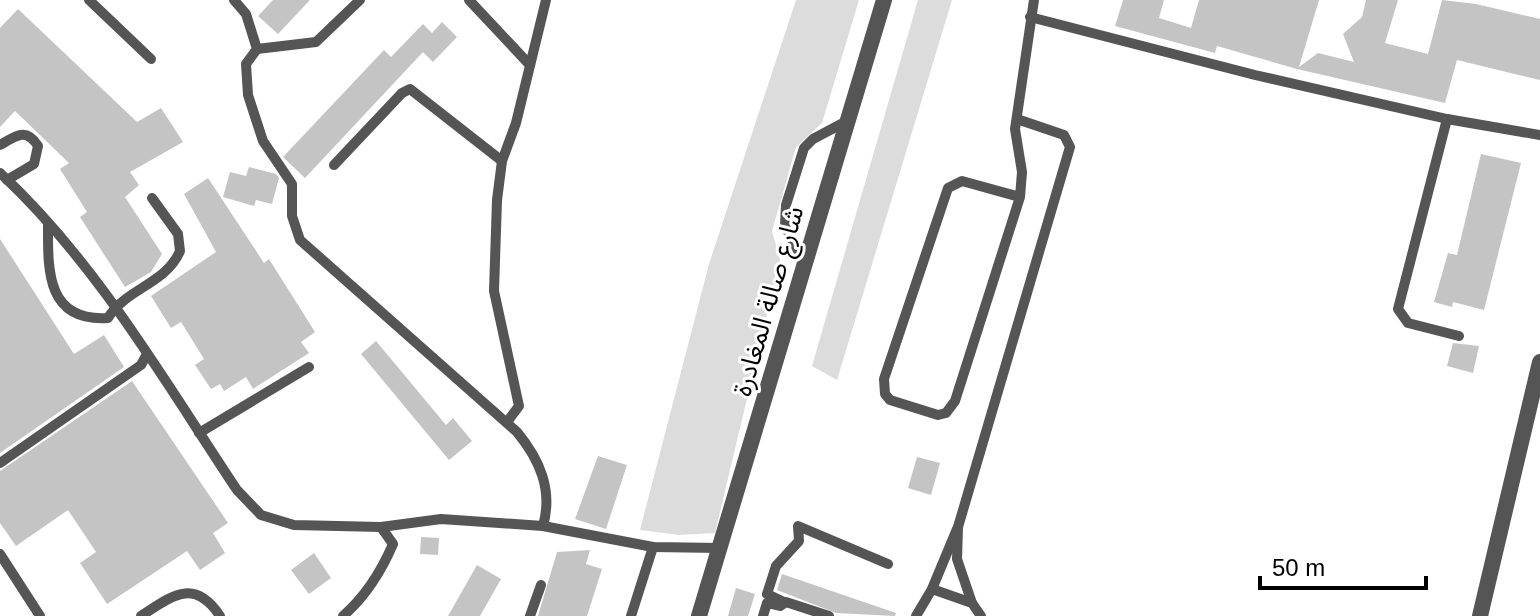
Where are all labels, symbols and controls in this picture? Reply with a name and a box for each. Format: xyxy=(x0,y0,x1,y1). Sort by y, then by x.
street label: شارع صالة المغادرة xyxy=(727,203,813,400)
scale bar xyxy=(1260,540,1426,590)
text: 50 m xyxy=(1272,554,1325,581)

